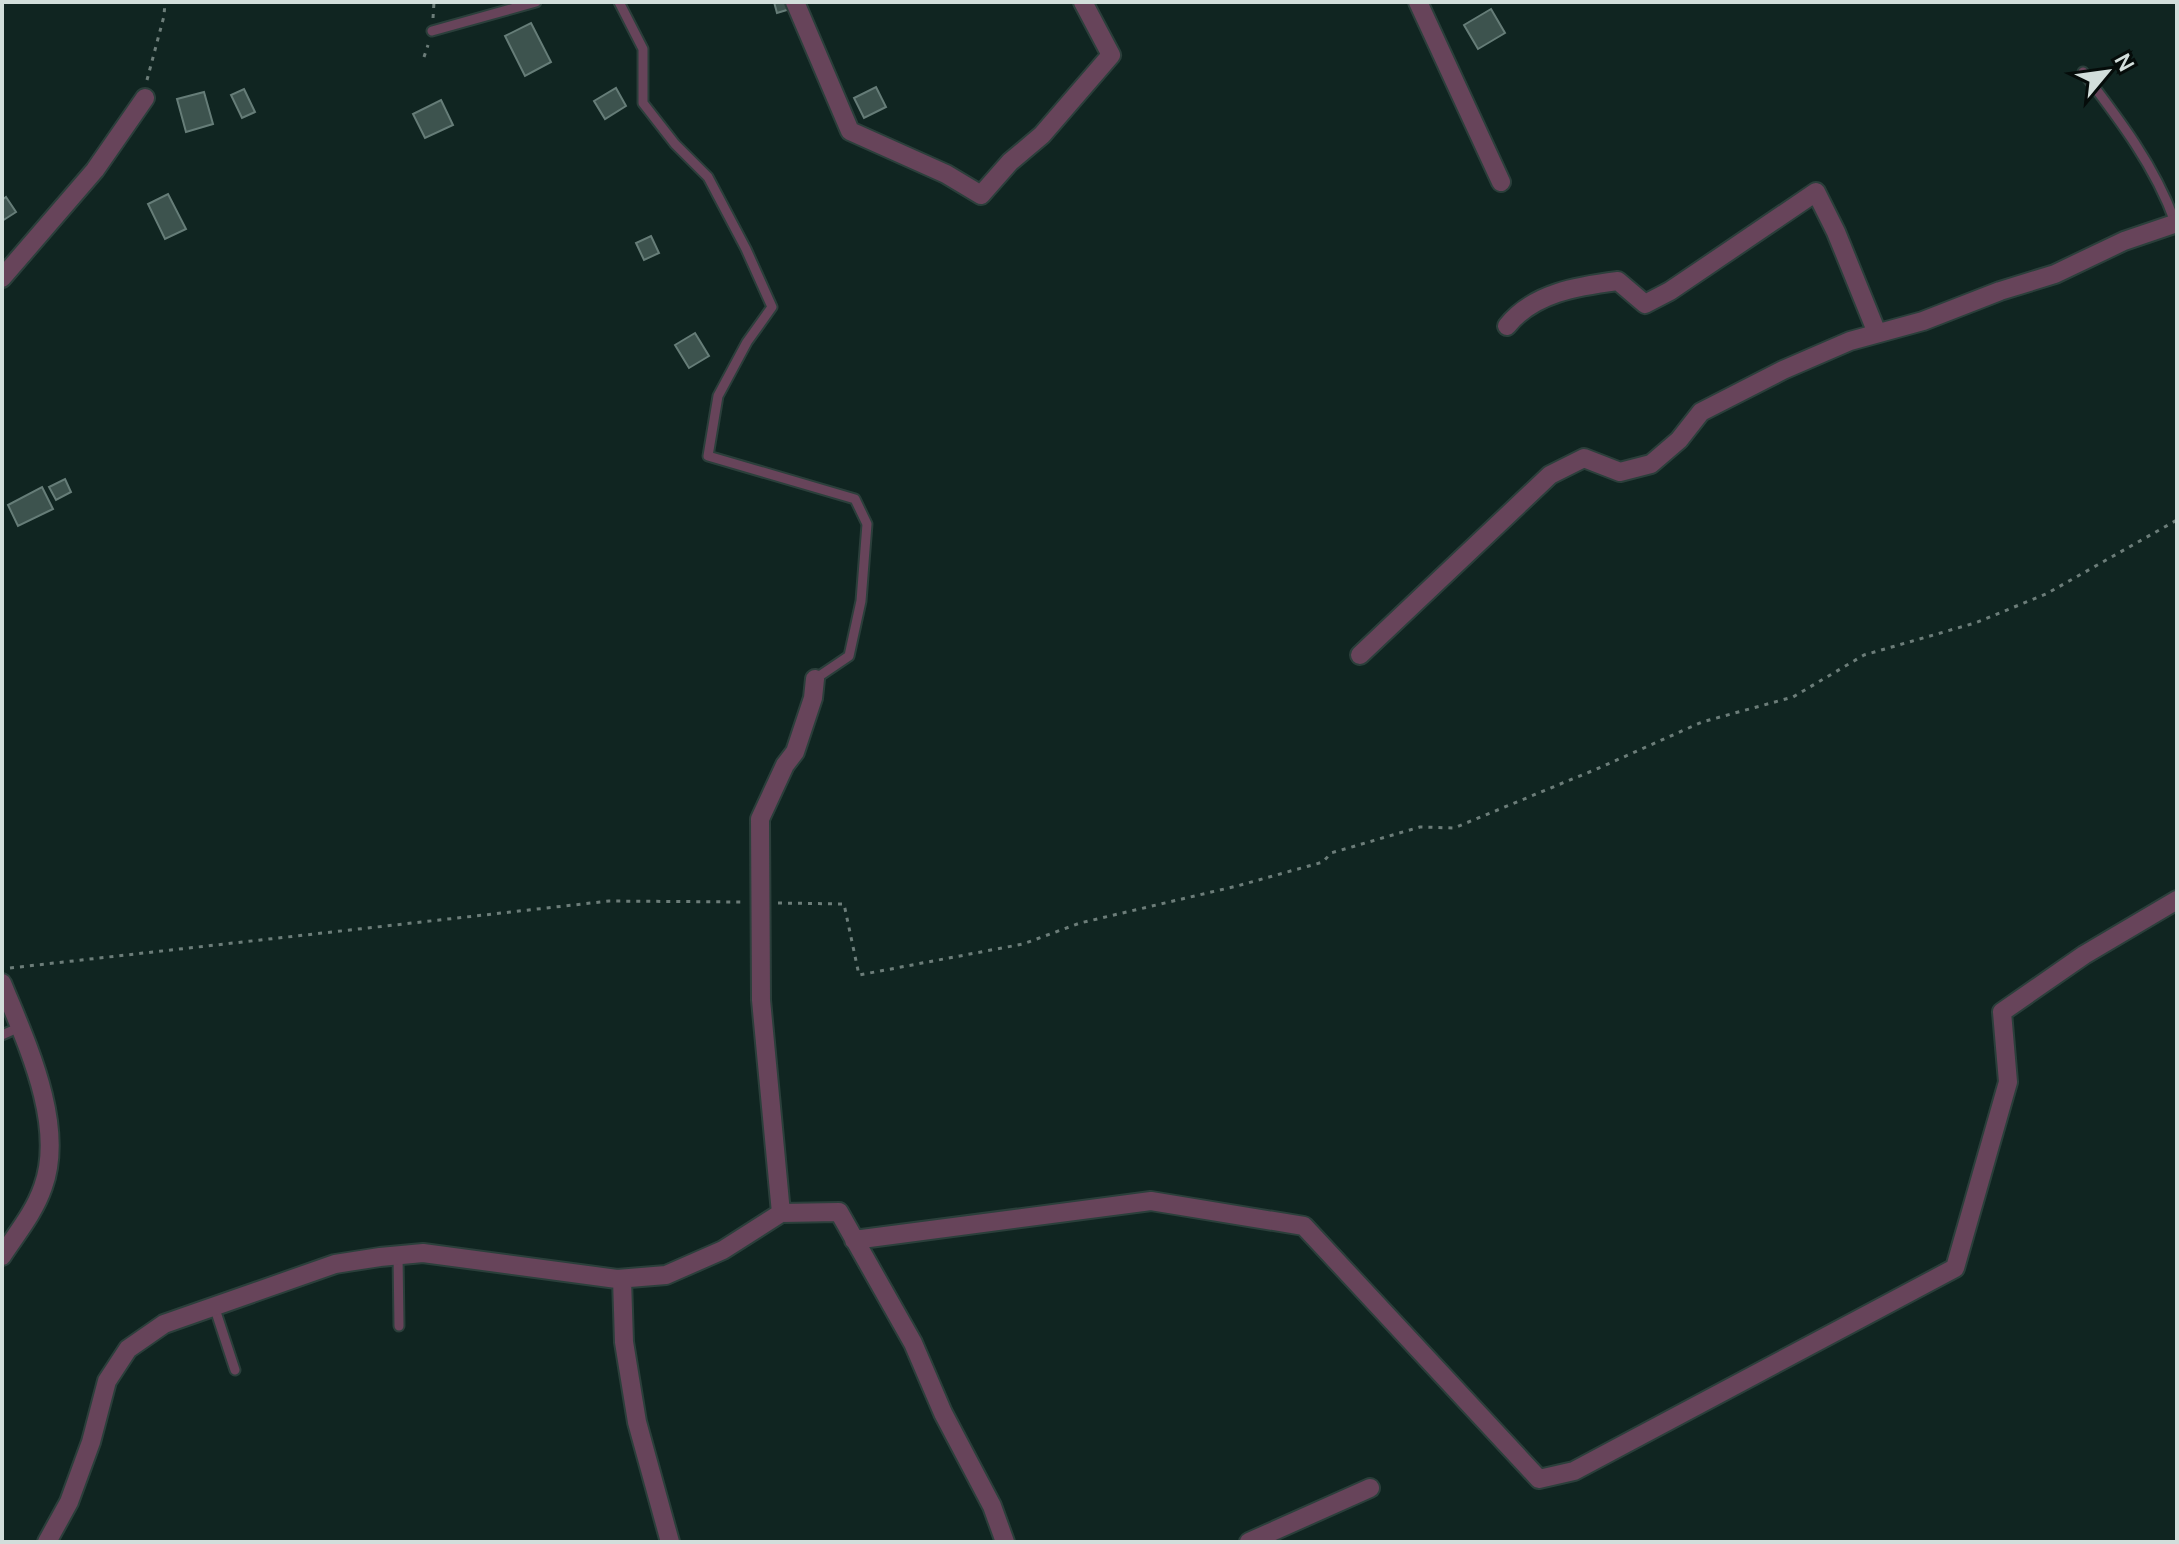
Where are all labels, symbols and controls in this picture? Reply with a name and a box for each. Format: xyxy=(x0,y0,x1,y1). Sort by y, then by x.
north arrow xyxy=(2067,32,2147,112)
text: N xyxy=(2108,48,2141,76)

